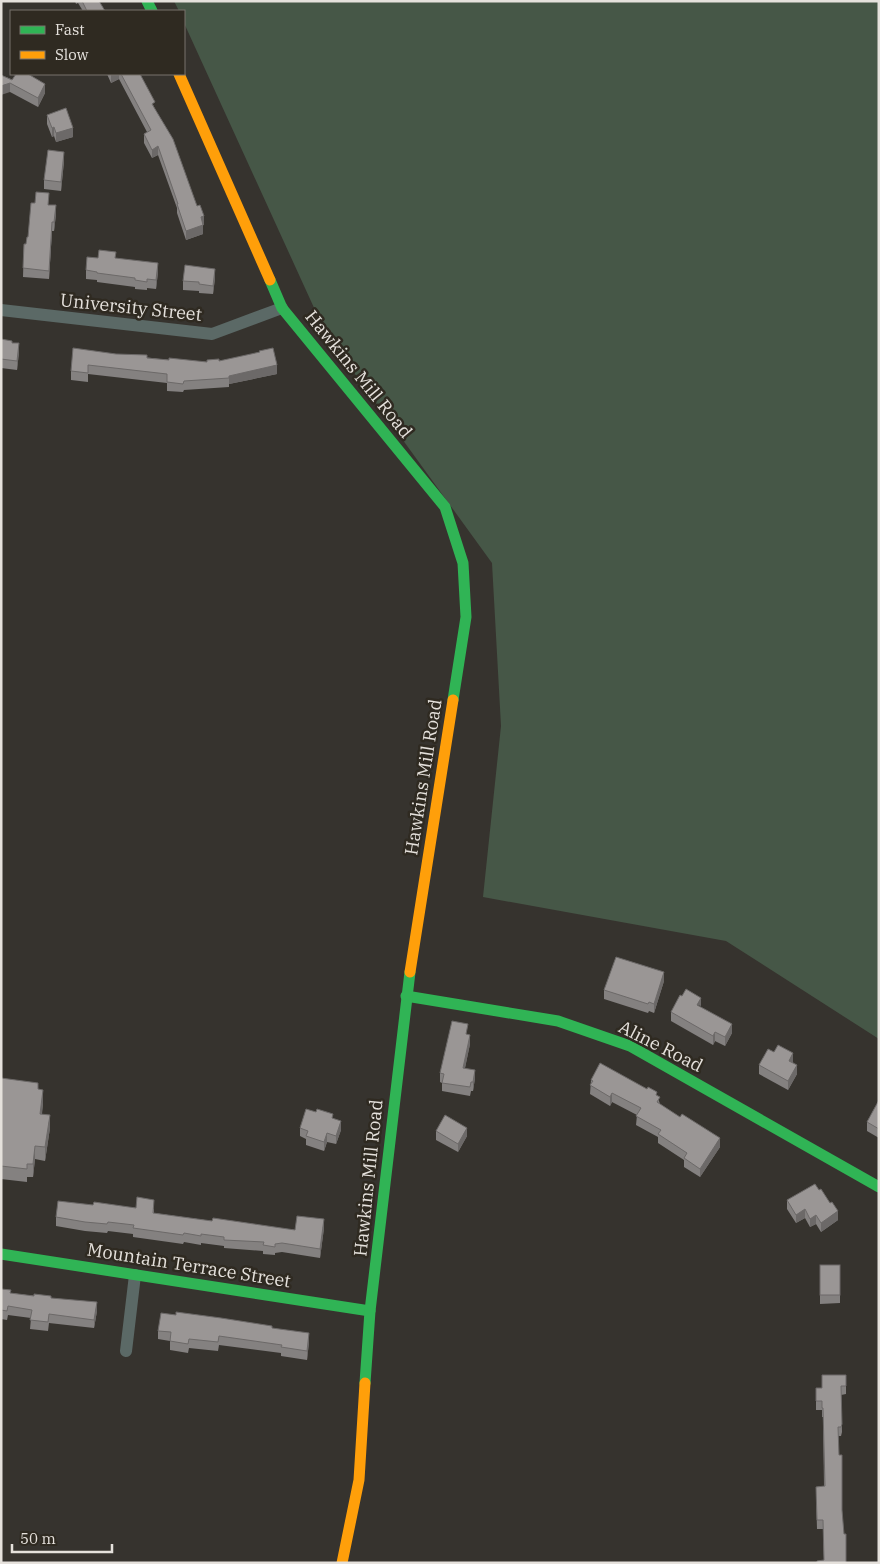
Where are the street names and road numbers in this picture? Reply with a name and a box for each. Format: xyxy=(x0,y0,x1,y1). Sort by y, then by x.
street label: University Street xyxy=(59,288,203,326)
street label: Hawkins Mill Road xyxy=(300,305,418,443)
street label: Hawkins Mill Road xyxy=(399,697,447,857)
street label: Aline Road xyxy=(615,1015,707,1077)
street label: Hawkins Mill Road xyxy=(348,1098,388,1258)
street label: Mountain Terrace Street xyxy=(86,1238,292,1292)

